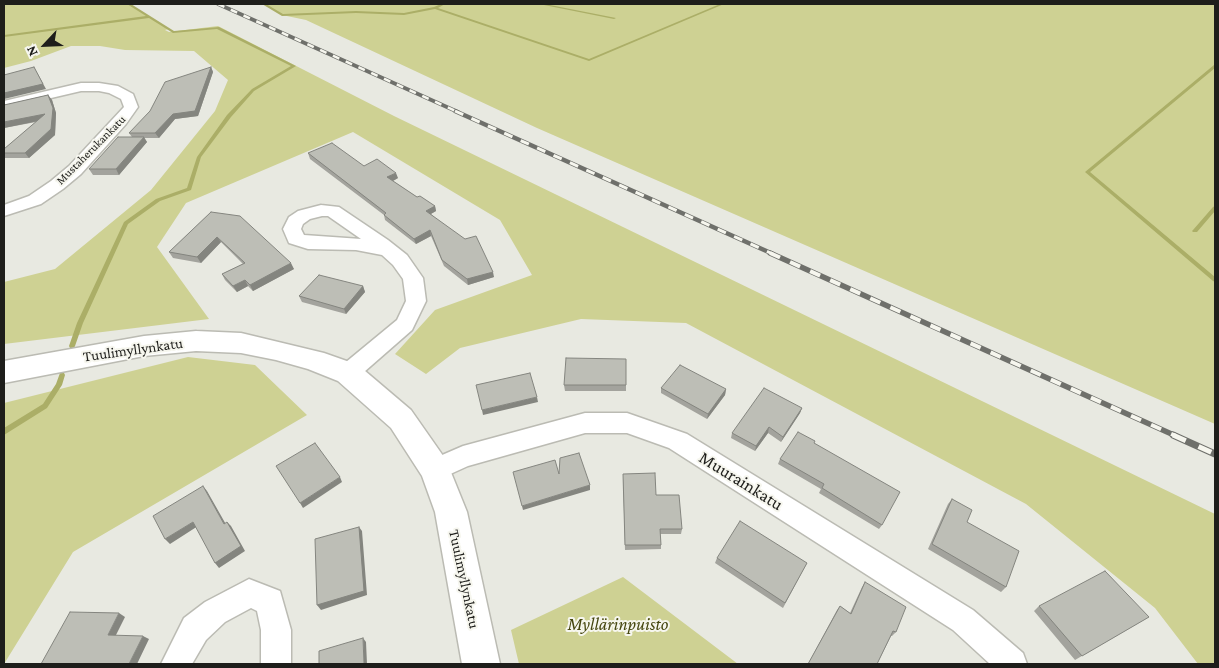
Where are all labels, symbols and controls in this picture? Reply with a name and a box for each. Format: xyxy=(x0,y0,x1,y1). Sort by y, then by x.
north arrow xyxy=(20,20,70,70)
text: N xyxy=(22,44,41,59)
street label: Mustaherukankatu xyxy=(53,112,129,188)
street label: Tuulimyllynkatu xyxy=(82,334,184,366)
street label: Muurainkatu xyxy=(695,447,787,515)
street label: Tuulimyllynkatu xyxy=(445,528,483,630)
park label: Myllärinpuisto xyxy=(568,613,668,635)

